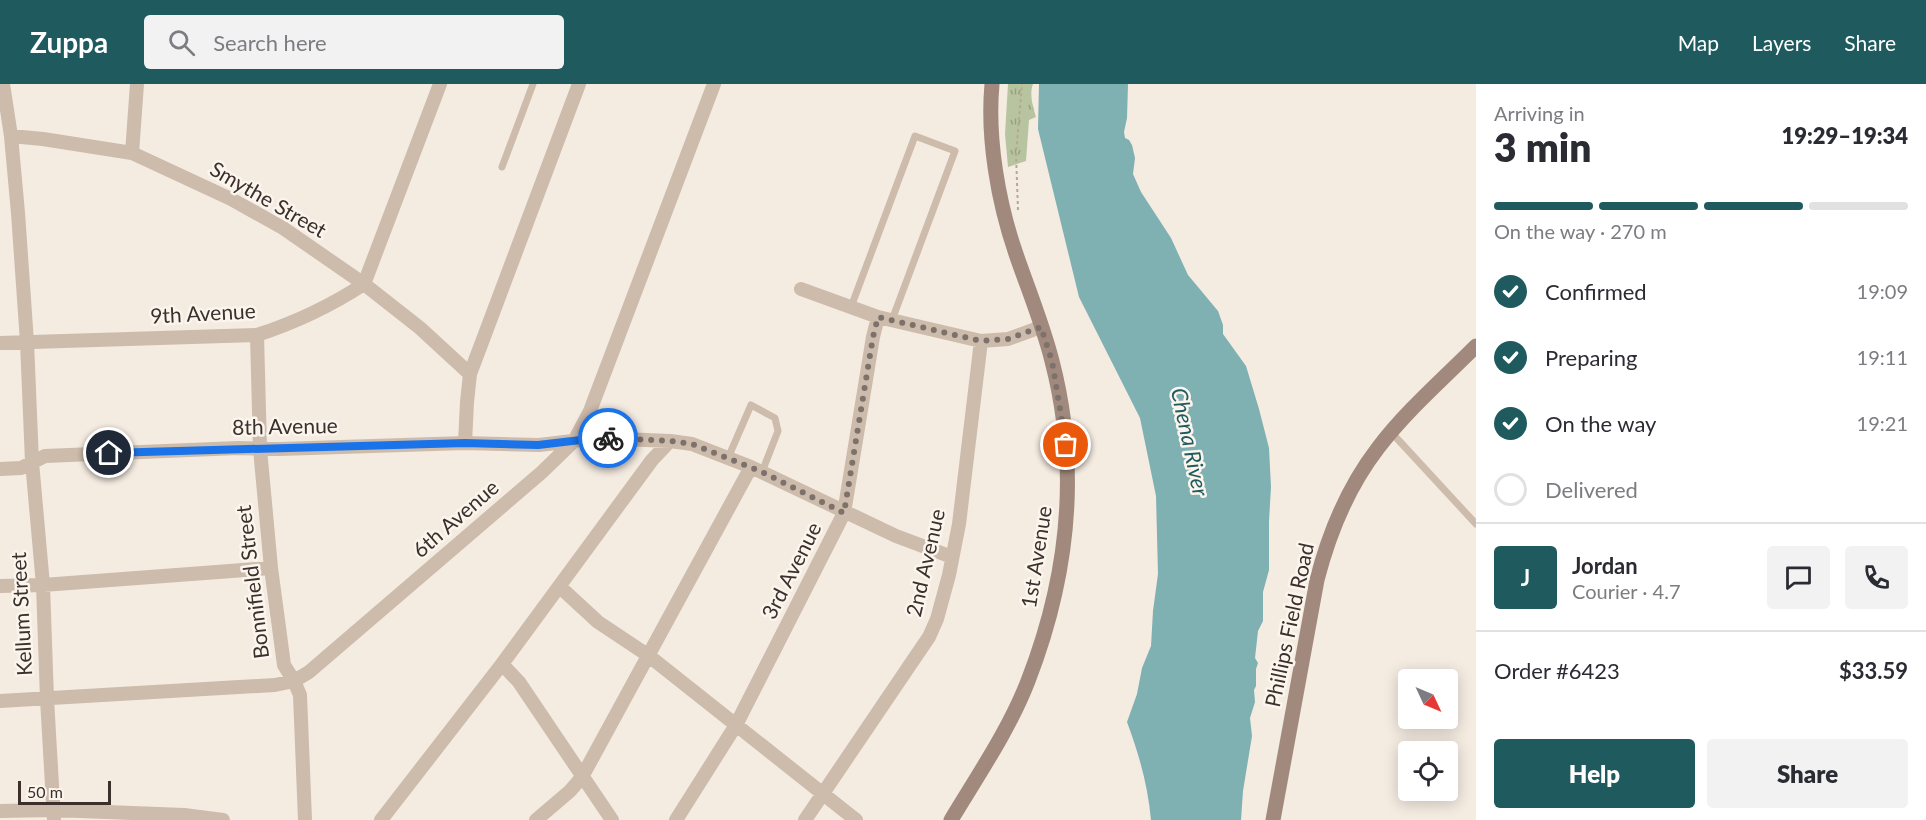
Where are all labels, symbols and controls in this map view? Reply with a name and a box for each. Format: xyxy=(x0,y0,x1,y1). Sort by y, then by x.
search box xyxy=(144,15,564,69)
text: Zuppa xyxy=(30,25,108,59)
icon: search xyxy=(165,26,198,59)
text: Search here xyxy=(213,29,327,56)
text: Map xyxy=(1678,30,1719,55)
text: Layers xyxy=(1752,30,1811,55)
text: Share xyxy=(1844,30,1896,55)
text: Arriving in xyxy=(1494,101,1585,125)
text: 19:29–19:34 xyxy=(1782,122,1908,149)
text: 3 min xyxy=(1494,124,1591,170)
street label: Smythe Street xyxy=(206,155,332,242)
text: On the way · 270 m xyxy=(1494,219,1667,243)
icon: check xyxy=(1494,275,1527,308)
text: Confirmed xyxy=(1545,278,1647,305)
text: 19:09 xyxy=(1857,279,1908,303)
street label: 9th Avenue xyxy=(150,297,256,328)
icon: check xyxy=(1494,341,1527,374)
text: Preparing xyxy=(1545,344,1637,371)
text: 19:11 xyxy=(1857,345,1908,369)
water label: Chena River xyxy=(1166,385,1215,499)
icon: check xyxy=(1494,407,1527,440)
courier xyxy=(578,408,638,468)
text: On the way xyxy=(1545,410,1656,437)
text: 19:21 xyxy=(1857,411,1908,435)
street label: 8th Avenue xyxy=(232,412,338,439)
pin xyxy=(1040,419,1091,470)
icon: bike xyxy=(592,422,625,455)
pin xyxy=(83,427,134,478)
icon: bag xyxy=(1049,428,1082,461)
icon: home xyxy=(92,436,125,469)
street label: 6th Avenue xyxy=(407,474,503,562)
text: Delivered xyxy=(1545,476,1638,503)
street label: Bonnifield Street xyxy=(230,504,273,660)
street label: 1st Avenue xyxy=(1015,504,1056,610)
street label: 2nd Avenue xyxy=(900,506,949,619)
street label: 3rd Avenue xyxy=(756,518,826,623)
street label: Phillips Field Road xyxy=(1259,540,1318,709)
button: chat xyxy=(1767,546,1830,609)
button: phone xyxy=(1845,546,1908,609)
street label: Kellum Street xyxy=(5,551,36,677)
text: Jordan xyxy=(1572,552,1638,579)
text: J xyxy=(1521,564,1530,591)
text: Courier · 4.7 xyxy=(1572,579,1681,603)
text: Order #6423 xyxy=(1494,657,1620,684)
text: $33.59 xyxy=(1839,657,1908,684)
north arrow xyxy=(1398,669,1458,729)
map controls xyxy=(1398,669,1458,801)
button: Help xyxy=(1494,739,1695,808)
button: Share xyxy=(1707,739,1908,808)
button: locate xyxy=(1398,741,1458,801)
scale bar xyxy=(18,778,111,806)
text: 50 m xyxy=(27,782,63,801)

